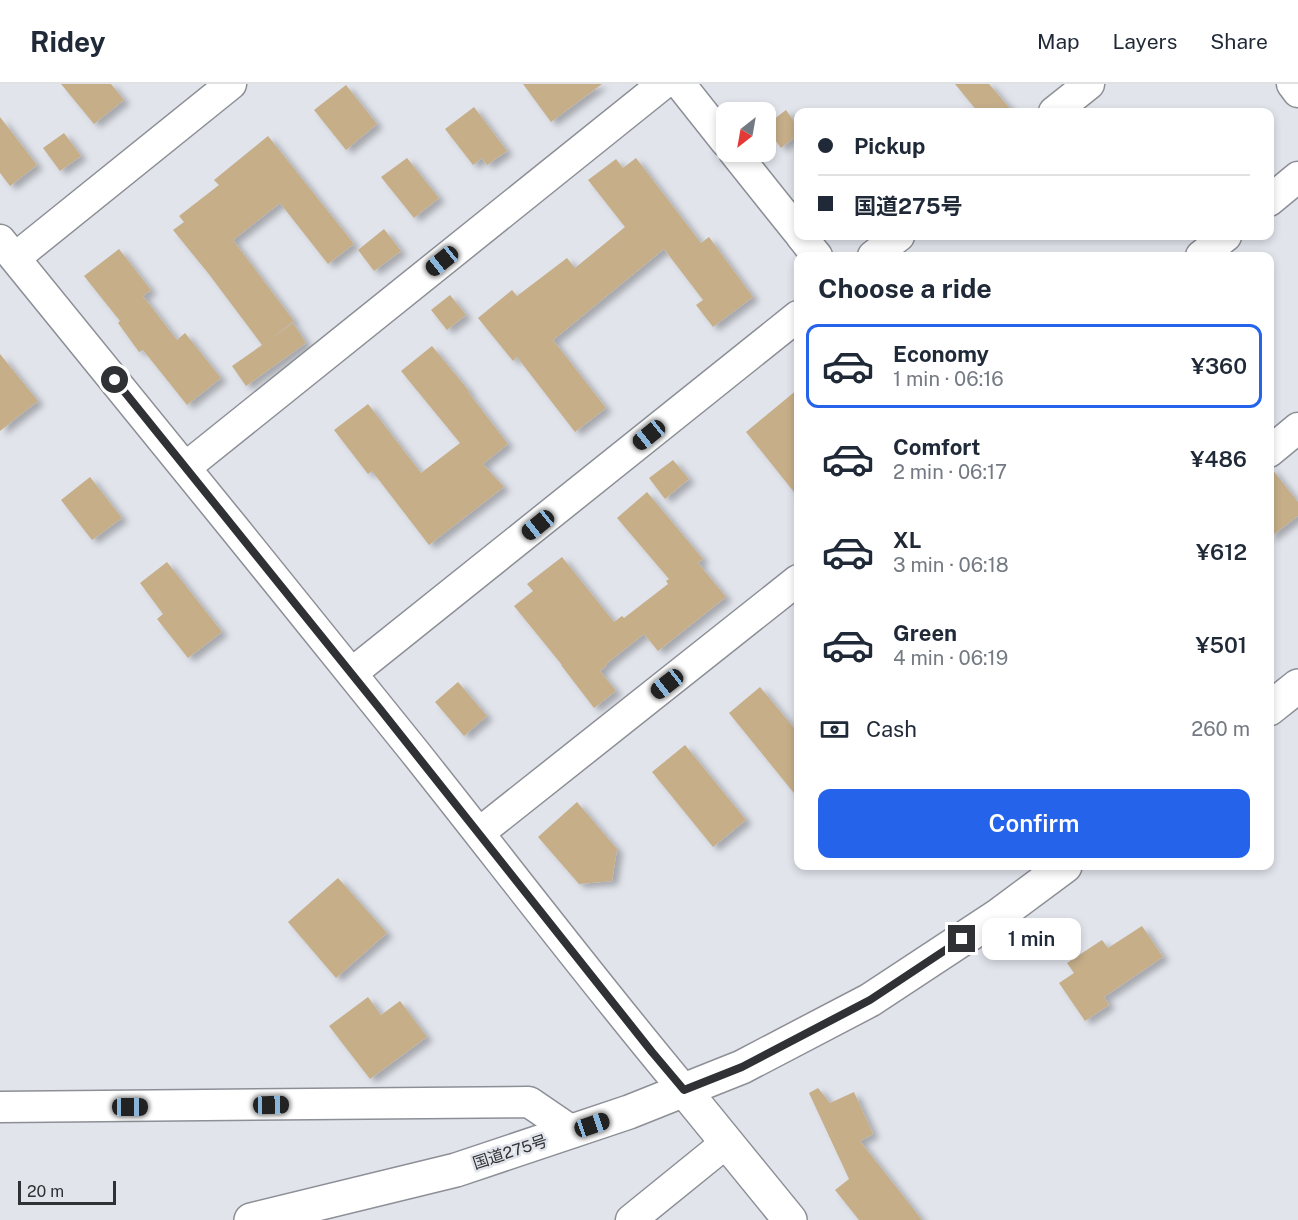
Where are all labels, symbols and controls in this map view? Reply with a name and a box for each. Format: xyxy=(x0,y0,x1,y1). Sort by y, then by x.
text: Ridey xyxy=(30,25,105,58)
text: Map xyxy=(1037,29,1080,54)
text: Layers xyxy=(1113,29,1177,54)
text: Share xyxy=(1210,29,1268,54)
north arrow xyxy=(716,102,776,162)
map controls xyxy=(716,102,776,162)
text: Pickup xyxy=(854,133,925,159)
text: 国道275号 xyxy=(854,193,963,219)
car xyxy=(422,243,462,279)
text: Choose a ride xyxy=(818,272,992,304)
icon: car xyxy=(821,339,875,393)
text: Economy xyxy=(893,341,989,367)
text: ¥360 xyxy=(1191,353,1247,379)
route start xyxy=(101,366,128,393)
text: 1 min · 06:16 xyxy=(893,367,1004,391)
car xyxy=(629,417,669,453)
icon: car xyxy=(821,432,875,486)
text: Comfort xyxy=(893,434,980,460)
text: ¥486 xyxy=(1190,446,1247,472)
text: 2 min · 06:17 xyxy=(893,460,1007,484)
car xyxy=(518,507,558,543)
icon: car xyxy=(821,525,875,579)
text: XL xyxy=(893,527,921,553)
text: ¥612 xyxy=(1196,539,1247,565)
text: 3 min · 06:18 xyxy=(893,553,1009,577)
icon: car xyxy=(821,618,875,672)
text: Green xyxy=(893,620,957,646)
text: ¥501 xyxy=(1195,632,1247,658)
text: 4 min · 06:19 xyxy=(893,646,1008,670)
car xyxy=(647,666,687,702)
icon: cash xyxy=(818,713,851,746)
text: Cash xyxy=(866,716,917,742)
text: 260 m xyxy=(1191,717,1250,741)
button: Confirm xyxy=(818,789,1250,858)
callout: 1 min xyxy=(983,918,1082,960)
route end xyxy=(948,925,975,952)
text: 1 min xyxy=(1008,927,1055,951)
car xyxy=(253,1096,289,1114)
car xyxy=(112,1098,148,1116)
car xyxy=(572,1111,612,1139)
street label: 国道275号 xyxy=(470,1131,550,1173)
scale bar xyxy=(18,1178,116,1206)
text: 20 m xyxy=(27,1182,64,1201)

